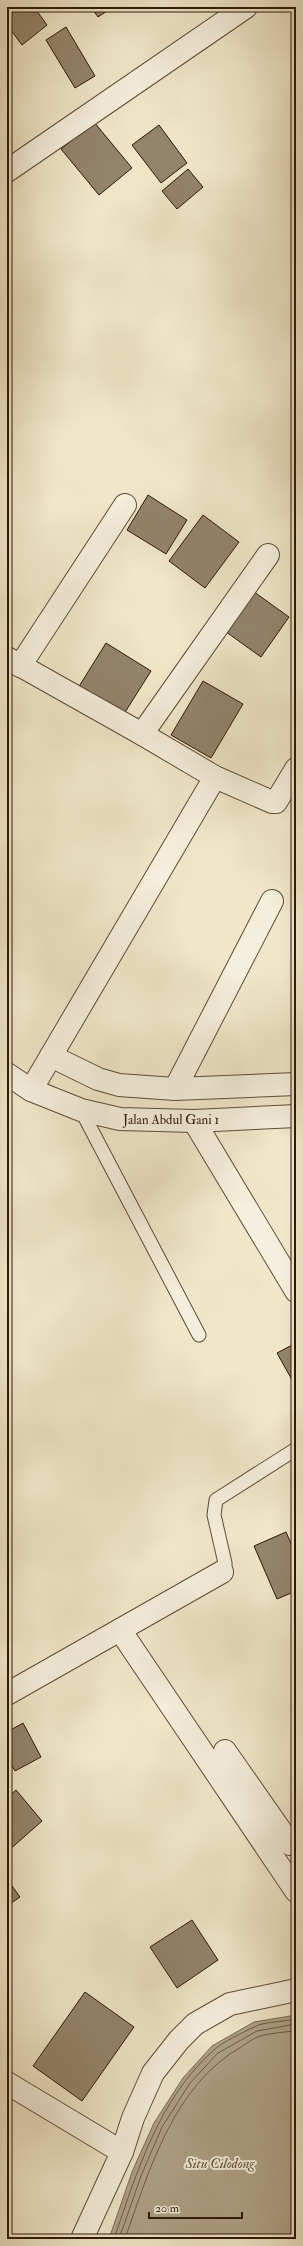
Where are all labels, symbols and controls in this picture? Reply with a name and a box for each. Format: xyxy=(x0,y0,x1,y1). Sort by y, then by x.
street label: Jalan Abdul Gani 1 xyxy=(122,1112,219,1128)
water label: Situ Cilodong xyxy=(184,2155,255,2172)
scale bar xyxy=(149,2194,242,2220)
text: 20 m xyxy=(155,2201,180,2216)

